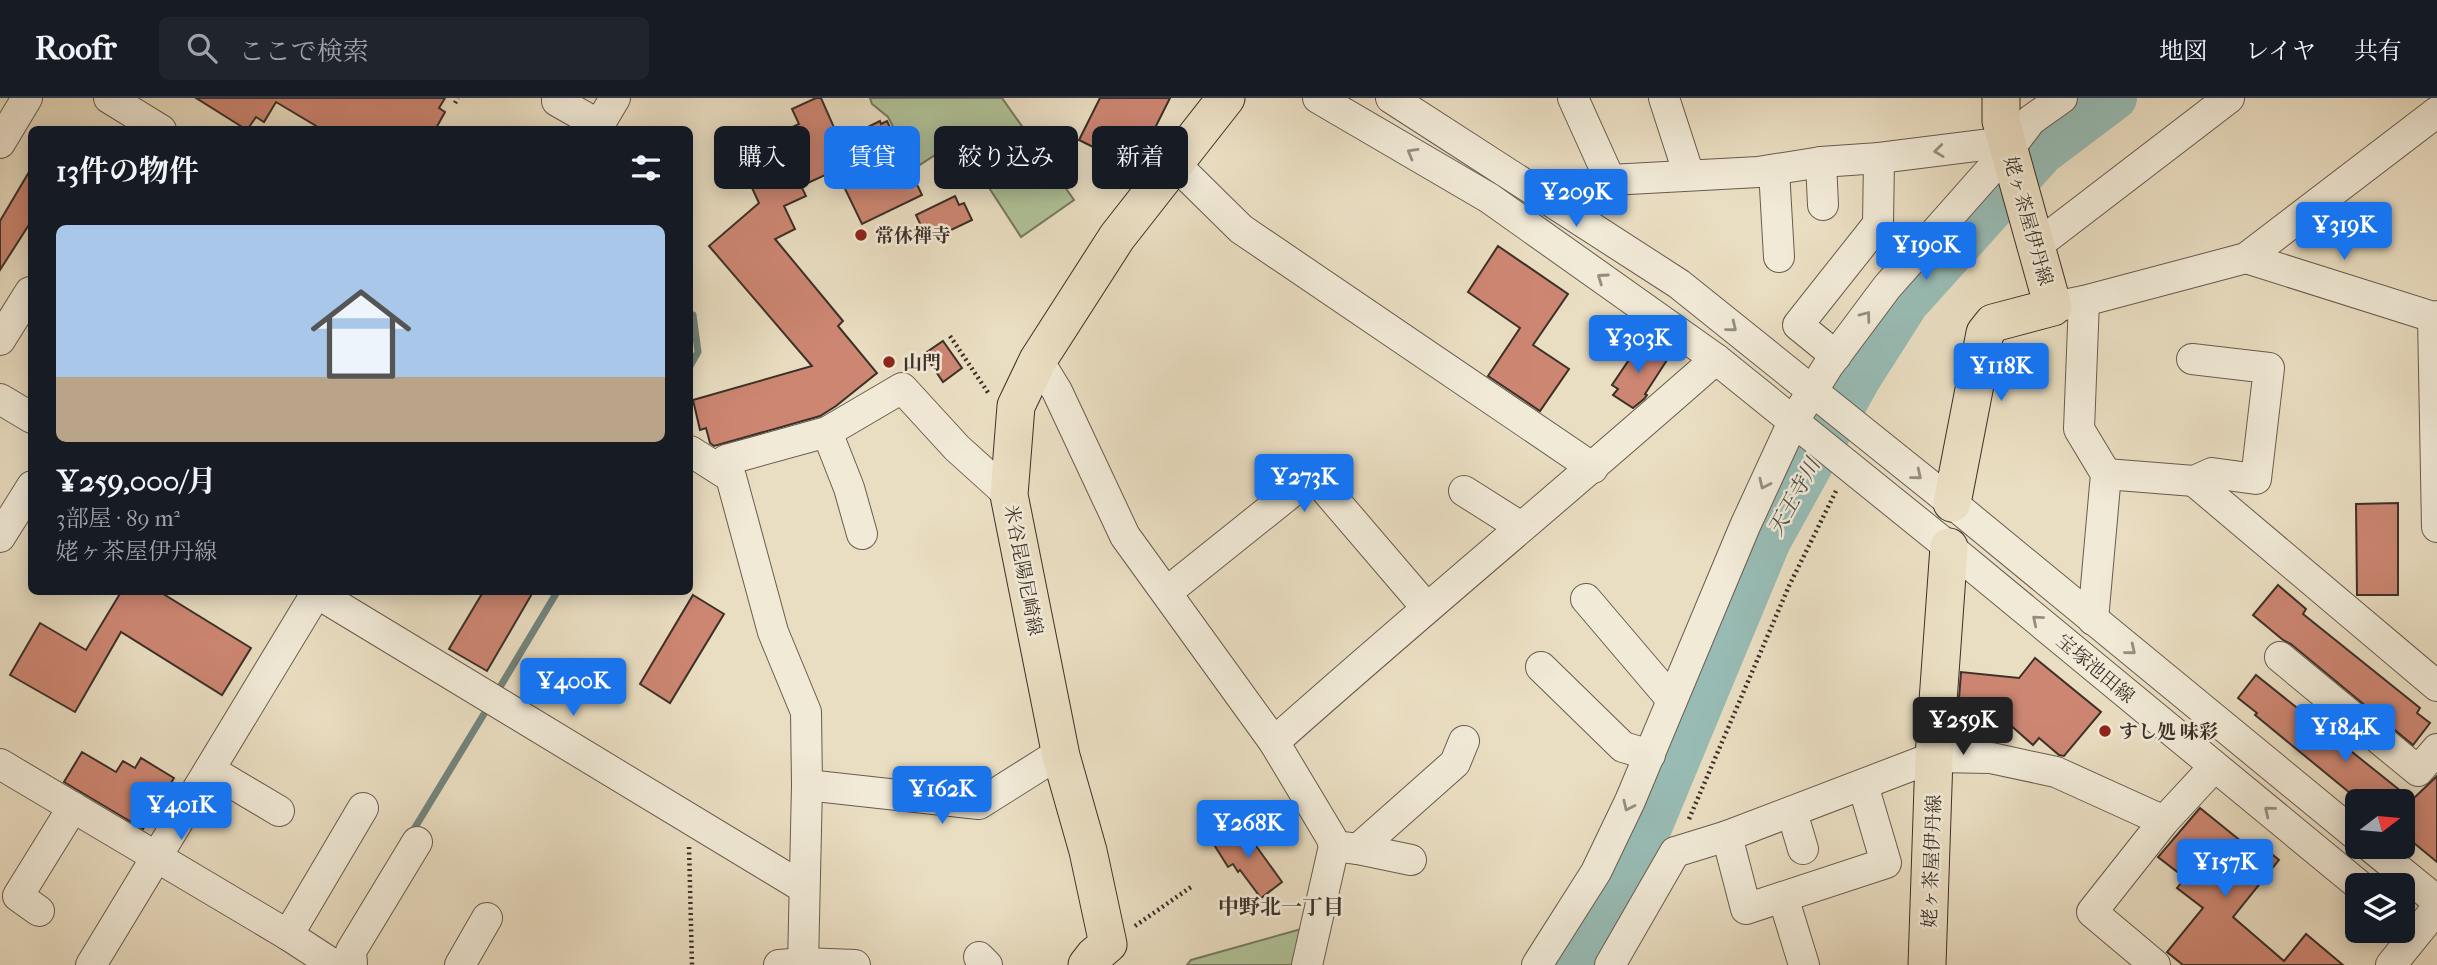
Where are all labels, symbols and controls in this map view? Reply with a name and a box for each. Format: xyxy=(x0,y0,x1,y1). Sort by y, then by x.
search box xyxy=(159,17,649,80)
text: Roofr xyxy=(35,29,117,68)
icon: search xyxy=(183,29,221,67)
text: ここで検索 xyxy=(239,36,369,67)
text: 地図 xyxy=(2159,37,2207,65)
text: レイヤ xyxy=(2245,37,2316,65)
text: 共有 xyxy=(2354,37,2402,65)
chip: 購入 xyxy=(714,126,810,189)
chip: 賃貸 xyxy=(824,126,920,189)
chip: 絞り込み xyxy=(934,126,1078,189)
chip: 新着 xyxy=(1092,126,1188,189)
one-way arrow xyxy=(1933,143,1945,158)
one-way arrow xyxy=(1406,148,1419,161)
icon: filters xyxy=(627,149,665,187)
text: 13件の物件 xyxy=(56,154,199,189)
street label: 姥ヶ茶屋伊丹線 xyxy=(1999,154,2057,288)
pin: ¥209K xyxy=(1527,170,1625,229)
text: ¥209K xyxy=(1540,178,1612,205)
pin: ¥319K xyxy=(2295,202,2393,262)
text: ¥319K xyxy=(2312,211,2376,238)
pin: ¥190K xyxy=(1877,222,1975,282)
place label: 常休禅寺 xyxy=(875,225,951,247)
marker: 常休禅寺 xyxy=(853,227,869,243)
text: ¥190K xyxy=(1892,231,1960,258)
icon: home xyxy=(298,271,424,397)
one-way arrow xyxy=(1597,274,1610,286)
one-way arrow xyxy=(1858,311,1870,323)
pin: ¥303K xyxy=(1589,316,1687,375)
one-way arrow xyxy=(1725,318,1737,331)
text: ¥303K xyxy=(1605,324,1671,351)
pin: ¥118K xyxy=(1952,344,2050,403)
place label: 山門 xyxy=(903,352,941,374)
text: ¥118K xyxy=(1970,352,2032,379)
marker: 山門 xyxy=(881,354,897,370)
water label: 天王寺川 xyxy=(1763,453,1826,540)
pin: ¥273K xyxy=(1255,454,1353,514)
text: ¥273K xyxy=(1271,463,1337,490)
text: ¥259,000/月 xyxy=(56,464,217,499)
one-way arrow xyxy=(1908,467,1921,479)
one-way arrow xyxy=(1759,476,1773,489)
street label: 米谷昆陽尼崎線 xyxy=(1000,503,1047,638)
text: 3部屋 · 89 m² xyxy=(56,505,180,532)
text: 姥ヶ茶屋伊丹線 xyxy=(56,538,217,565)
one-way arrow xyxy=(2033,615,2045,628)
street label: 宝塚池田線 xyxy=(2052,630,2139,708)
one-way arrow xyxy=(2122,642,2135,654)
pin: ¥400K xyxy=(524,658,622,718)
text: ¥400K xyxy=(536,667,610,694)
pin: ¥259K xyxy=(1914,698,2012,757)
pin: ¥184K xyxy=(2296,704,2394,764)
text: ¥259K xyxy=(1929,706,1997,733)
text: ¥184K xyxy=(2311,713,2379,740)
place label: すし処 味彩 xyxy=(2119,721,2218,743)
marker: すし処 味彩 xyxy=(2097,723,2113,739)
pin: ¥162K xyxy=(893,766,991,826)
text: ¥162K xyxy=(909,775,976,802)
pin: ¥401K xyxy=(132,782,230,842)
north arrow xyxy=(2345,789,2415,859)
map controls xyxy=(2345,789,2415,943)
text: ¥401K xyxy=(147,791,215,818)
street label: 姥ヶ茶屋伊丹線 xyxy=(1919,794,1945,928)
one-way arrow xyxy=(1622,799,1636,811)
pin: ¥268K xyxy=(1199,800,1297,860)
one-way arrow xyxy=(2265,807,2277,820)
text: ¥268K xyxy=(1213,809,1283,836)
pin: ¥157K xyxy=(2176,840,2274,899)
text: ¥157K xyxy=(2193,848,2257,875)
button: layers xyxy=(2345,873,2415,943)
district label: 中野北一丁目 xyxy=(1218,895,1344,919)

